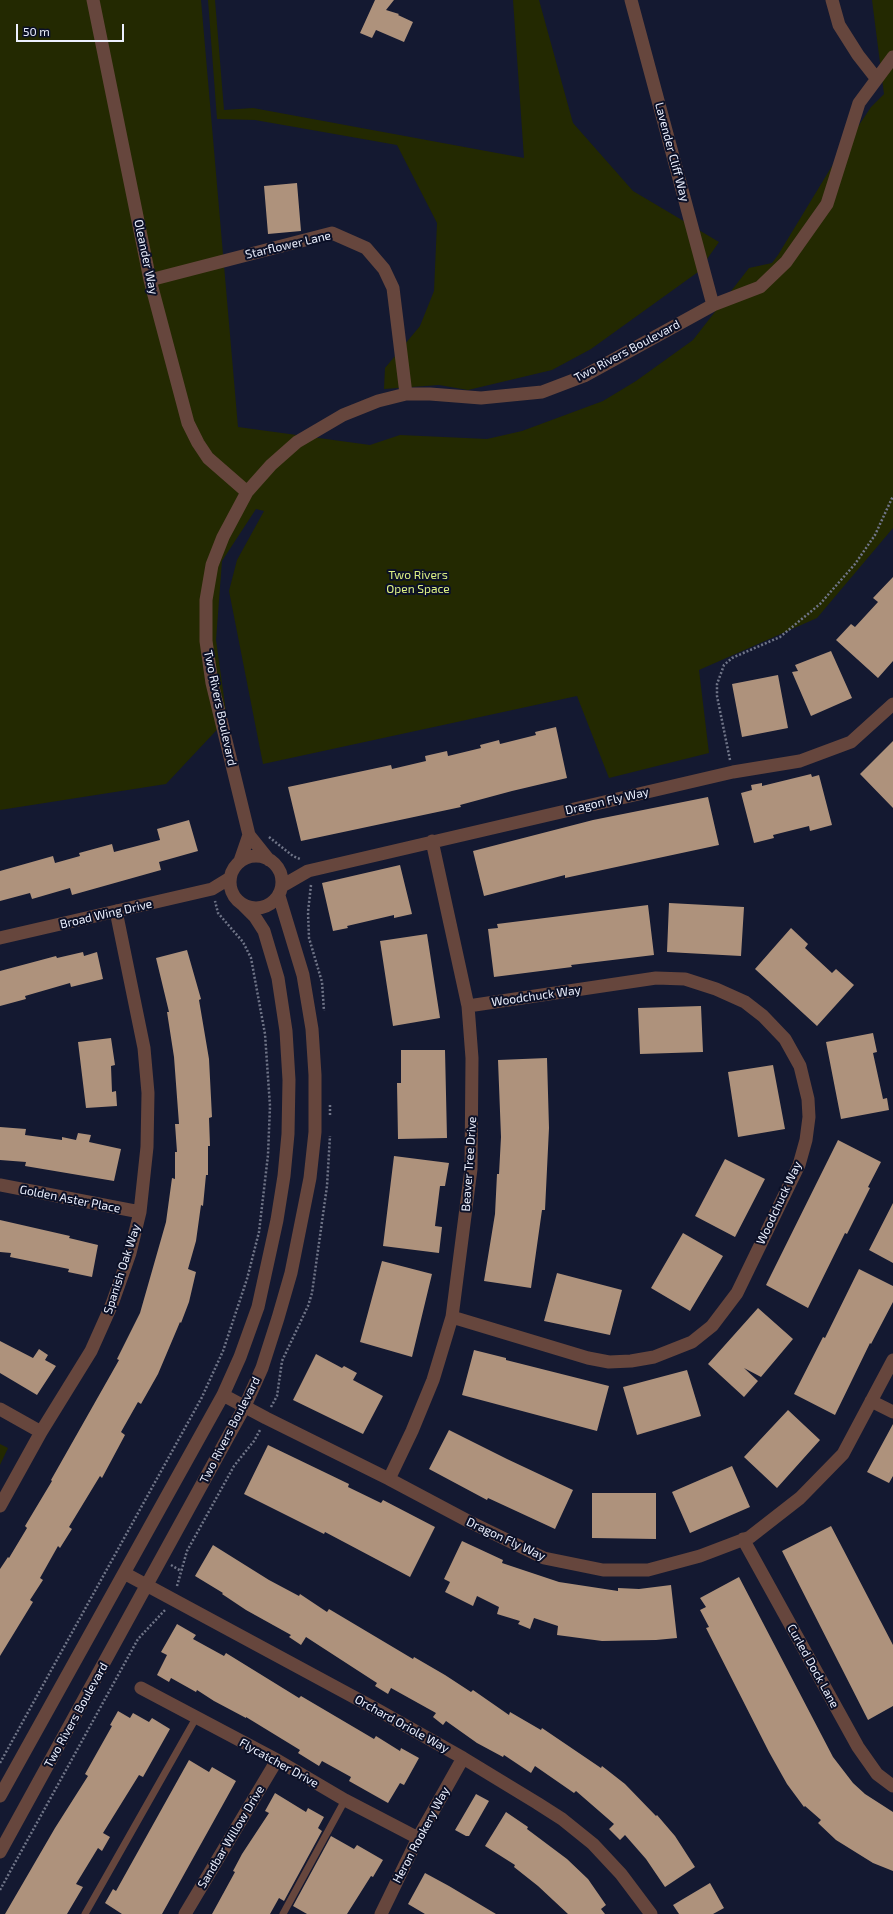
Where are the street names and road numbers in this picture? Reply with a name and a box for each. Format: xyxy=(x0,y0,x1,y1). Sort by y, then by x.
street label: Lavender Cliff Way xyxy=(652,101,692,203)
street label: Oleander Way xyxy=(131,218,161,296)
street label: Starflower Lane xyxy=(244,228,332,262)
street label: Two Rivers Boulevard xyxy=(572,317,682,385)
street label: Two Rivers Boulevard xyxy=(201,649,239,767)
street label: Dragon Fly Way xyxy=(564,784,650,818)
street label: Broad Wing Drive xyxy=(58,896,154,932)
street label: Woodchuck Way xyxy=(490,983,582,1009)
street label: Beaver Tree Drive xyxy=(458,1116,480,1212)
street label: Woodchuck Way xyxy=(753,1159,805,1247)
street label: Golden Aster Place xyxy=(18,1182,122,1216)
street label: Spanish Oak Way xyxy=(101,1222,143,1316)
street label: Two Rivers Boulevard xyxy=(197,1374,263,1486)
street label: Dragon Fly Way xyxy=(464,1514,548,1564)
street label: Curled Dock Lane xyxy=(784,1622,842,1710)
street label: Two Rivers Boulevard xyxy=(41,1660,111,1770)
street label: Orchard Oriole Way xyxy=(352,1692,452,1756)
street label: Flycatcher Drive xyxy=(237,1735,321,1791)
street label: Sandbar Willow Drive xyxy=(195,1783,267,1891)
street label: Heron Rookery Way xyxy=(390,1784,452,1886)

